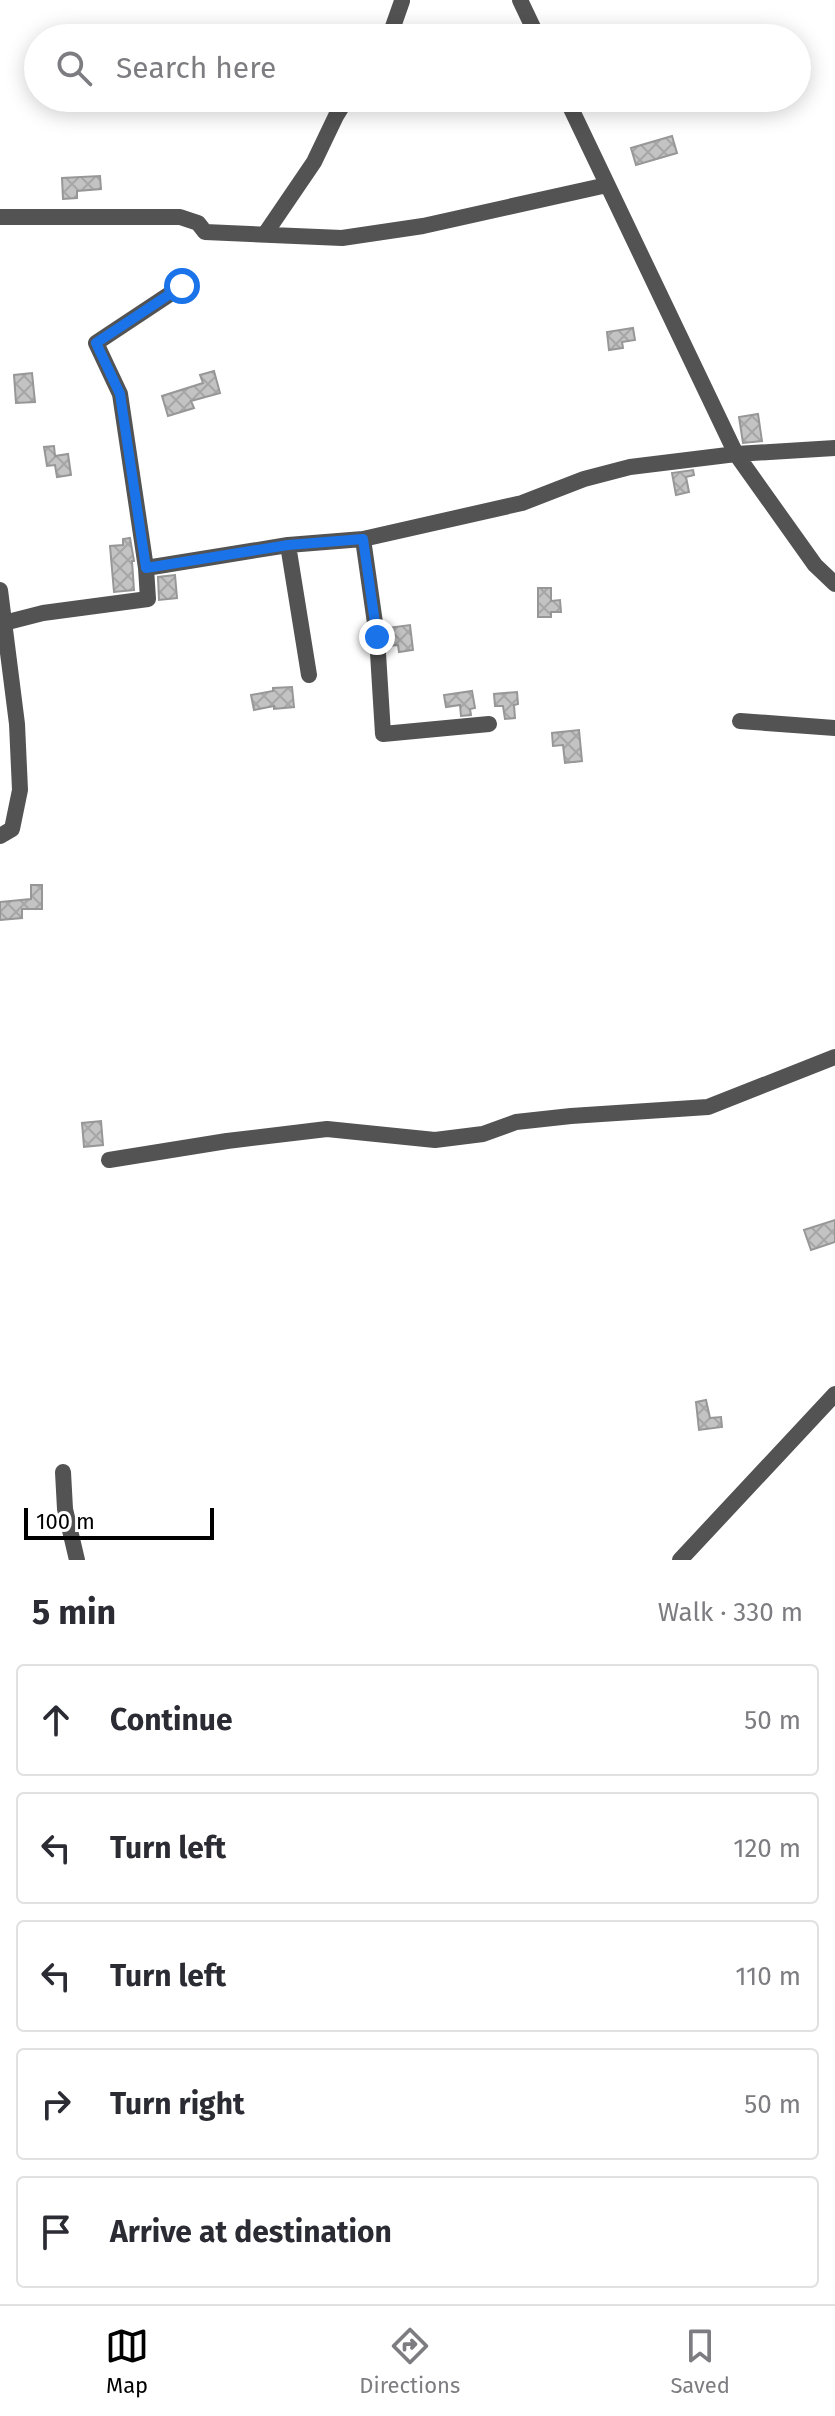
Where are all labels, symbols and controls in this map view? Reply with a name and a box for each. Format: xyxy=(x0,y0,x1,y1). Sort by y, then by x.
search box xyxy=(24,24,811,112)
icon: search xyxy=(52,46,96,90)
text: Search here xyxy=(116,50,276,86)
route start xyxy=(164,268,200,304)
route end xyxy=(359,619,395,655)
scale bar xyxy=(24,1504,214,1540)
text: 100 m xyxy=(36,1508,95,1535)
text: 5 min xyxy=(32,1592,116,1633)
text: Walk · 330 m xyxy=(658,1597,803,1628)
icon: ahead xyxy=(34,1698,78,1742)
text: Continue xyxy=(110,1702,233,1738)
text: 50 m xyxy=(744,1705,801,1736)
icon: left xyxy=(34,1826,78,1870)
text: Turn left xyxy=(110,1830,226,1866)
text: 120 m xyxy=(733,1833,801,1864)
icon: left xyxy=(34,1954,78,1998)
text: Turn left xyxy=(110,1958,226,1994)
text: 110 m xyxy=(735,1961,801,1992)
icon: right xyxy=(34,2082,78,2126)
text: Turn right xyxy=(110,2086,245,2122)
text: 50 m xyxy=(744,2089,801,2120)
icon: arrive xyxy=(34,2210,78,2254)
text: Arrive at destination xyxy=(110,2214,392,2250)
tab: Map xyxy=(105,2324,149,2399)
tab: Directions xyxy=(359,2324,460,2399)
tab: Saved xyxy=(670,2324,730,2399)

